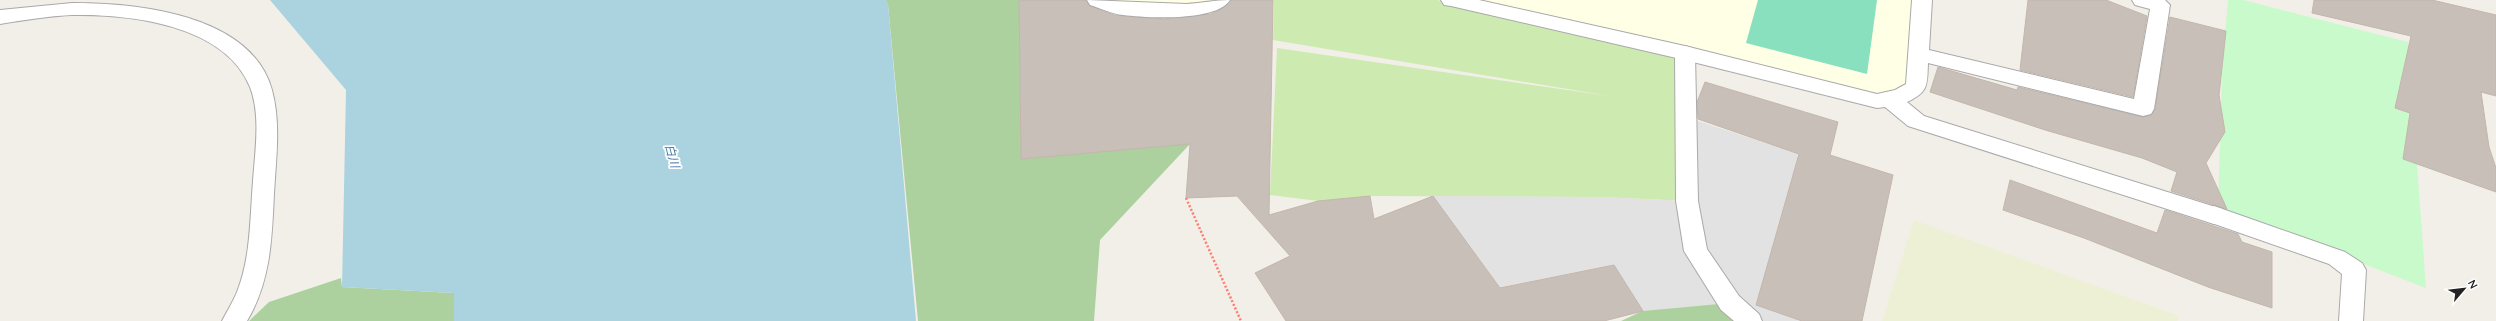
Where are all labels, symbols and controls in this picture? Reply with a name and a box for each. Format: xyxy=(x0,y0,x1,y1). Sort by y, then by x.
water label: 白川 xyxy=(662,142,683,171)
north arrow xyxy=(2444,269,2484,309)
text: N xyxy=(2465,277,2481,291)

